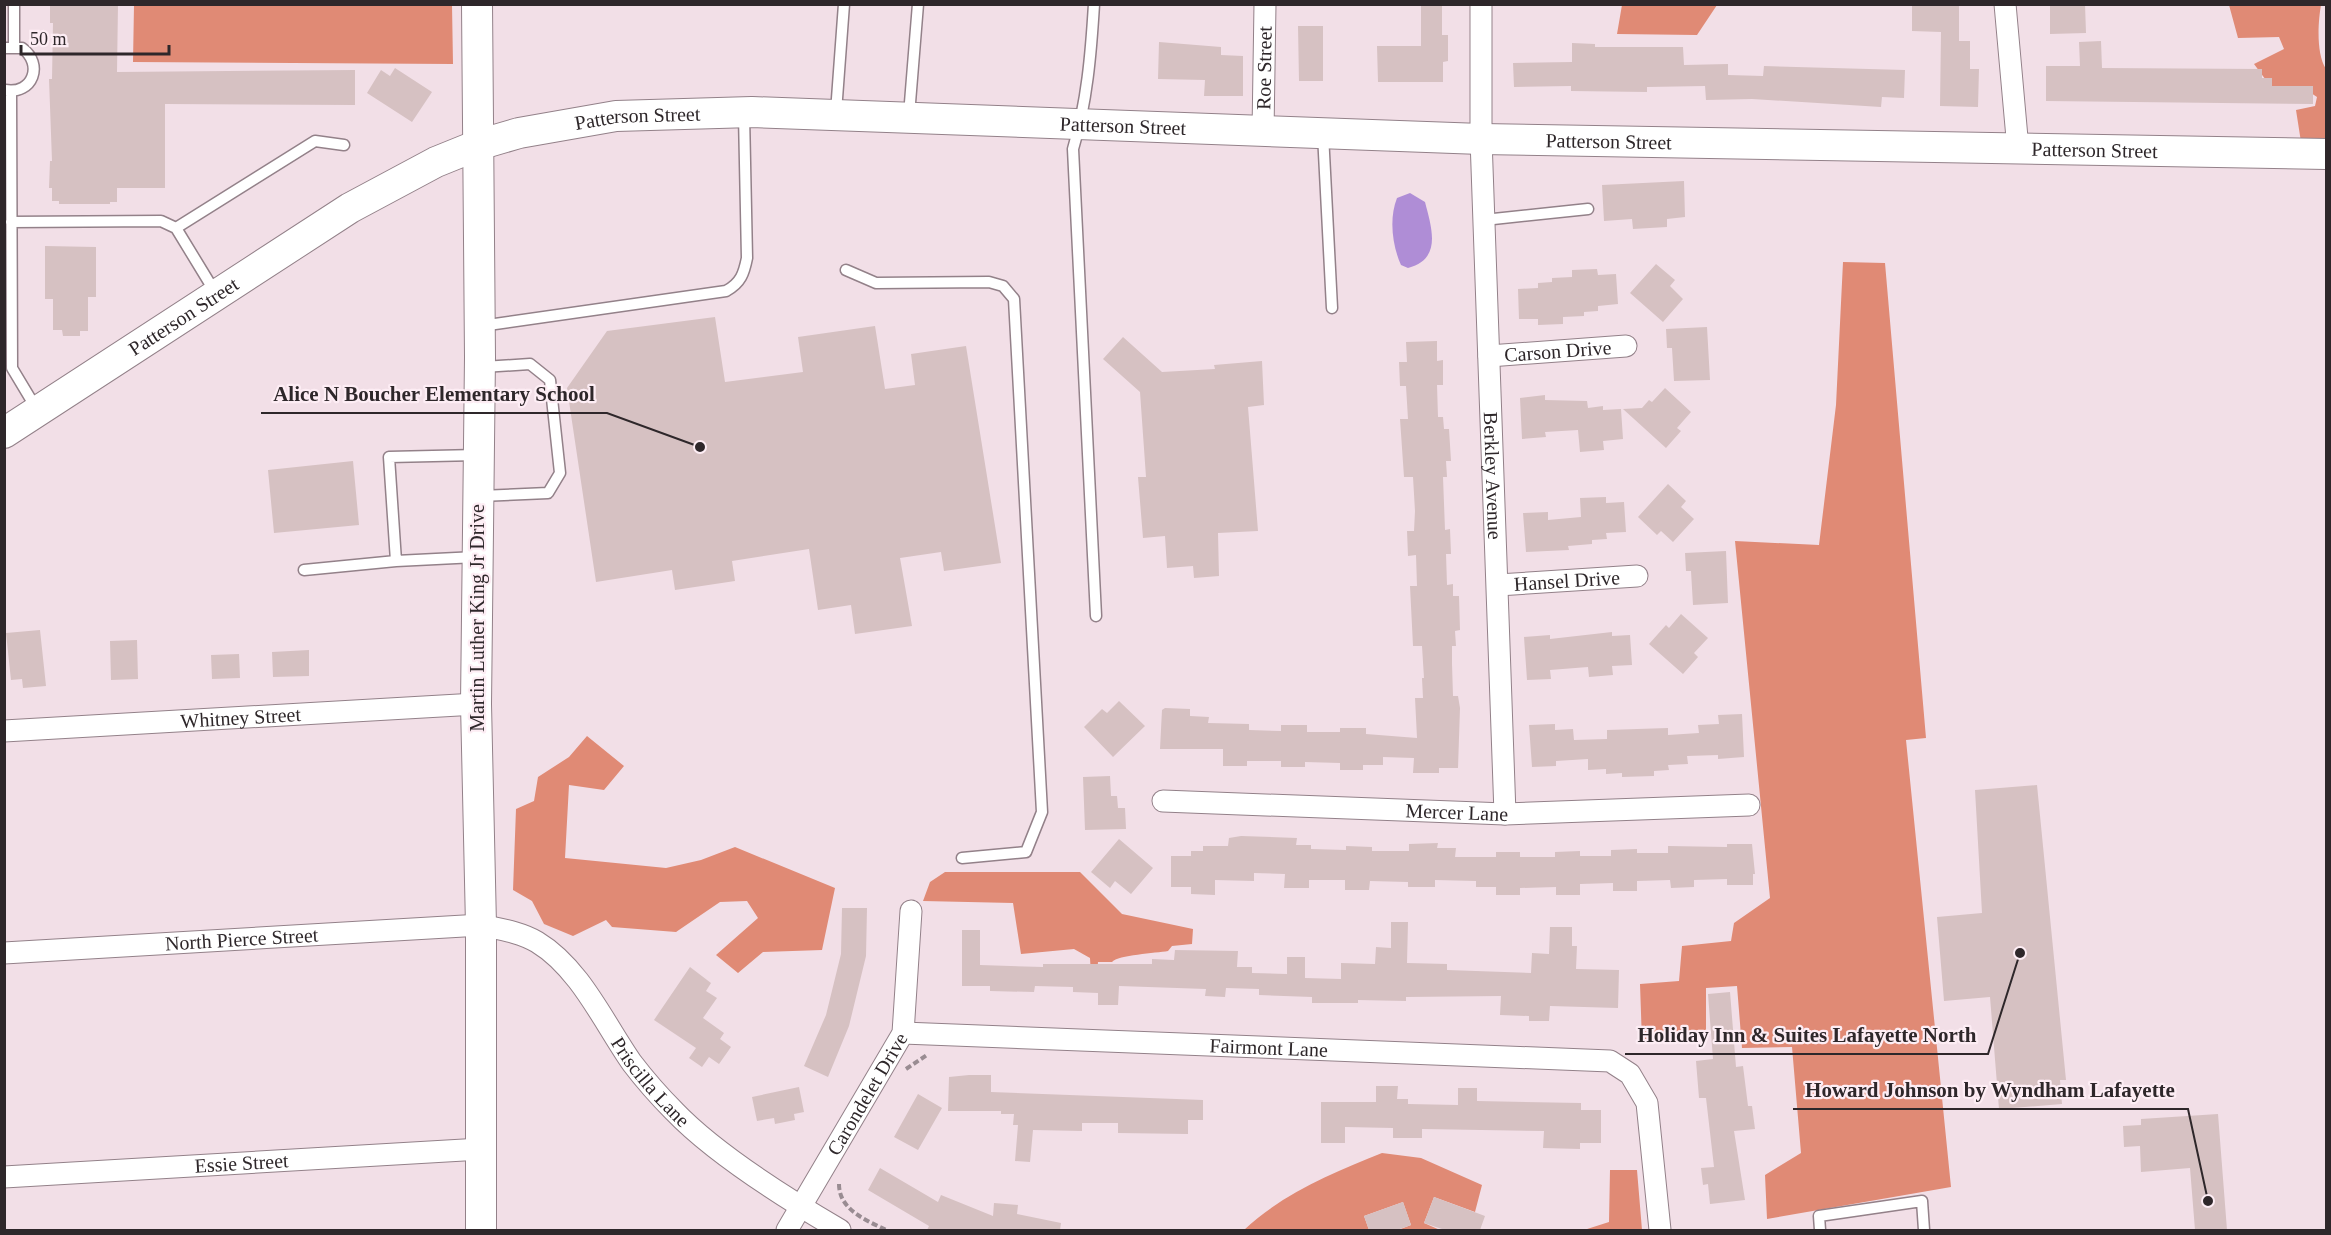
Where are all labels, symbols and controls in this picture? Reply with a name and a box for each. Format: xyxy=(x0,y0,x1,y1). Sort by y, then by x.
scale bar xyxy=(21,18,170,56)
street label: Roe Street xyxy=(1252,25,1276,110)
text: 50 m xyxy=(30,29,67,49)
street label: Patterson Street xyxy=(573,103,701,134)
street label: Patterson Street xyxy=(1059,112,1187,139)
street label: Patterson Street xyxy=(1545,129,1672,153)
street label: Patterson Street xyxy=(2031,138,2158,162)
street label: Patterson Street xyxy=(125,272,243,360)
street label: Carson Drive xyxy=(1504,336,1612,366)
callout: Alice N Boucher Elementary School xyxy=(261,374,607,413)
text: Alice N Boucher Elementary School xyxy=(273,382,595,406)
street label: Berkley Avenue xyxy=(1480,411,1506,540)
street label: Martin Luther King Jr Drive xyxy=(466,504,489,732)
street label: Hansel Drive xyxy=(1513,566,1621,595)
street label: Whitney Street xyxy=(180,703,302,732)
street label: Mercer Lane xyxy=(1405,799,1509,825)
street label: North Pierce Street xyxy=(164,924,319,955)
callout: Holiday Inn & Suites Lafayette North xyxy=(1625,1015,1988,1054)
text: Holiday Inn & Suites Lafayette North xyxy=(1638,1023,1977,1047)
street label: Carondelet Drive xyxy=(823,1029,912,1159)
street label: Priscilla Lane xyxy=(607,1033,694,1131)
street label: Fairmont Lane xyxy=(1209,1034,1328,1061)
callout: Howard Johnson by Wyndham Lafayette xyxy=(1793,1070,2188,1109)
text: Howard Johnson by Wyndham Lafayette xyxy=(1805,1078,2175,1102)
street label: Essie Street xyxy=(194,1149,290,1177)

